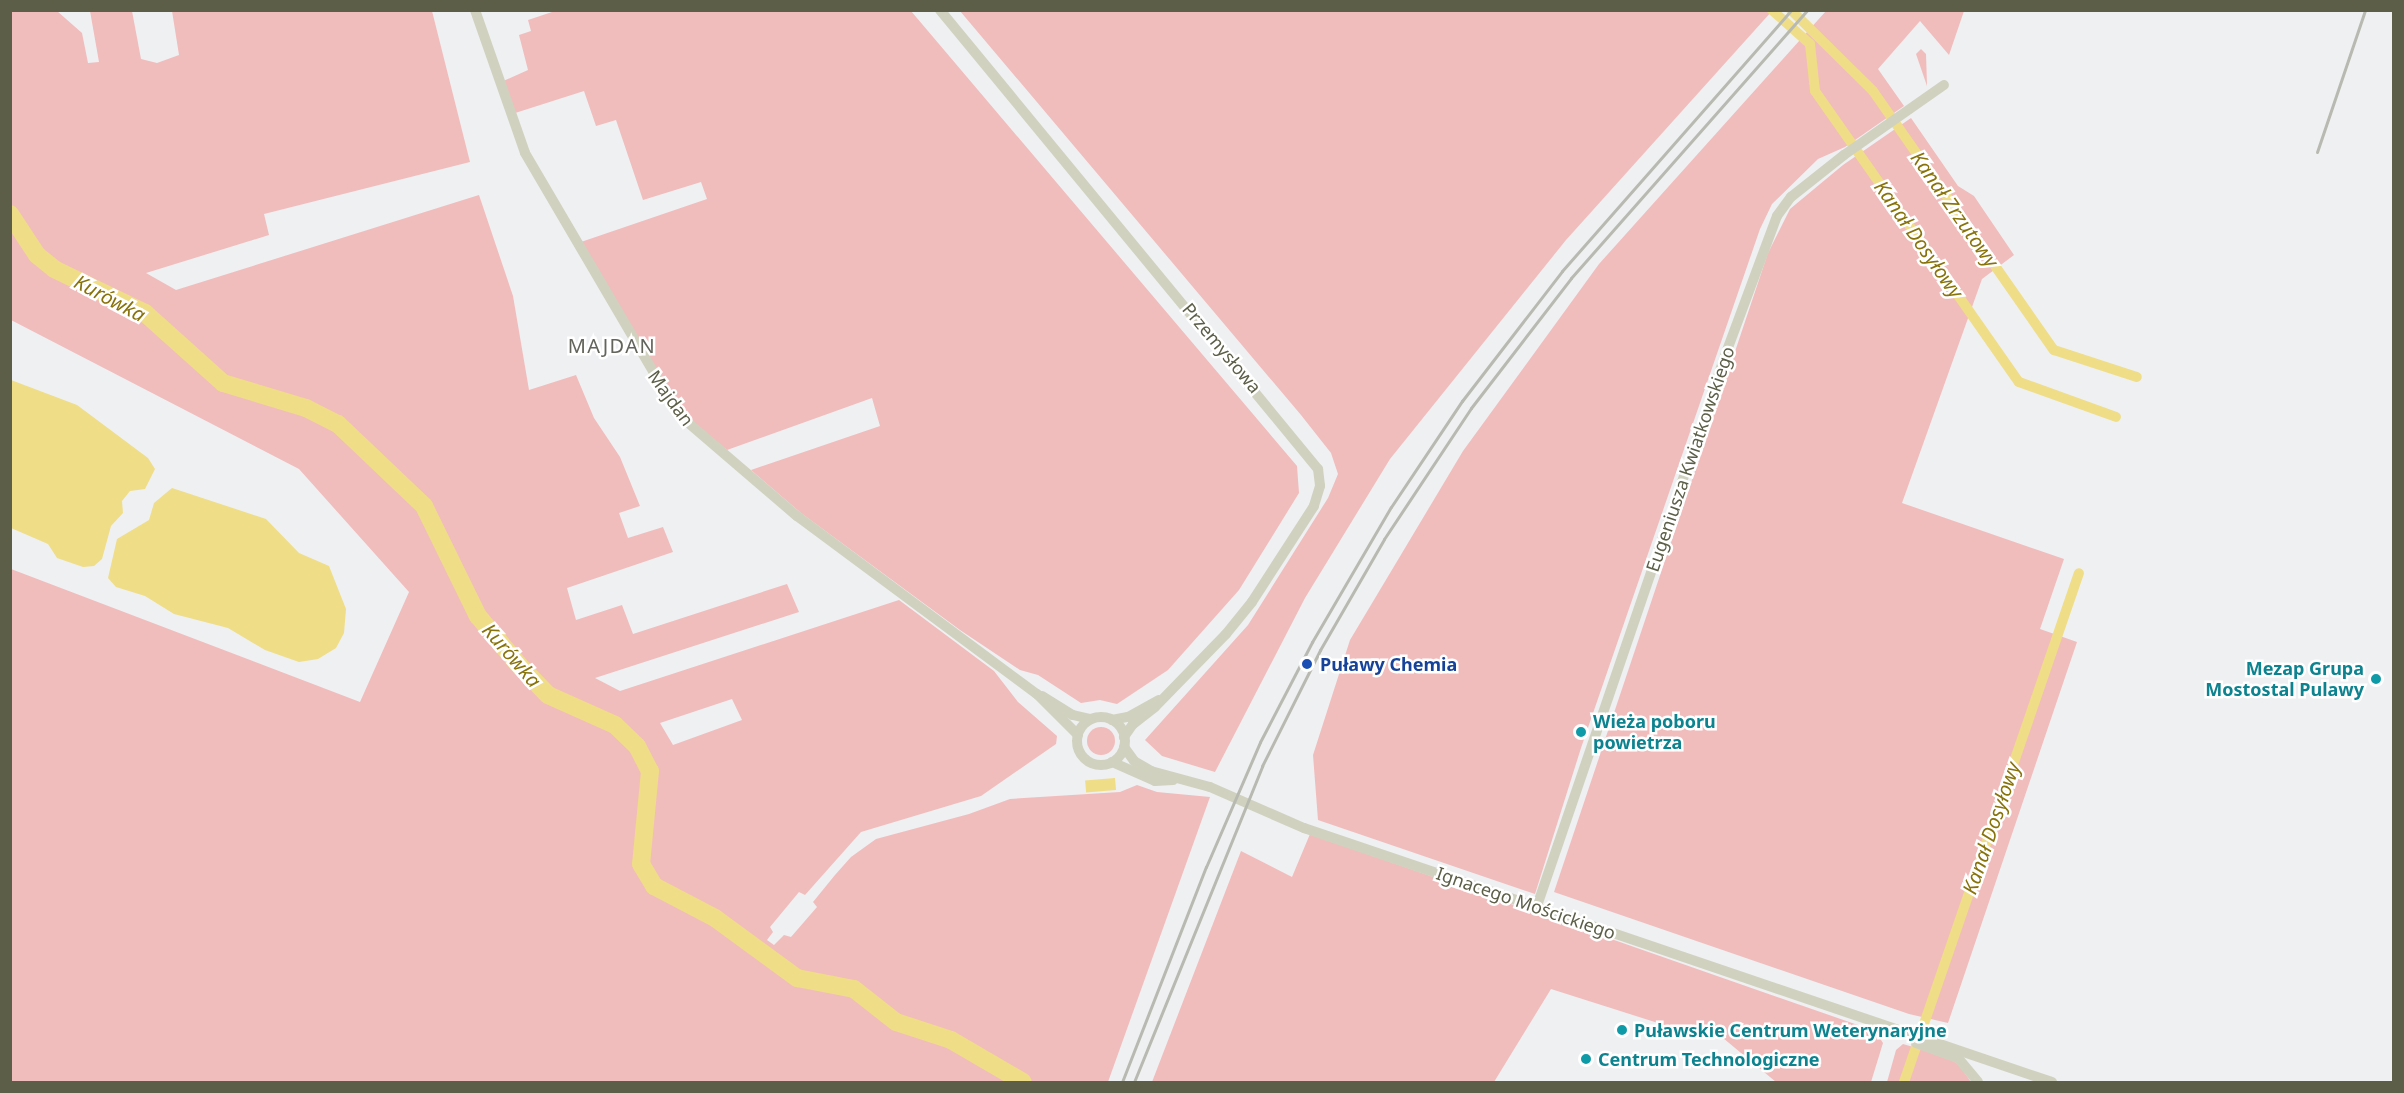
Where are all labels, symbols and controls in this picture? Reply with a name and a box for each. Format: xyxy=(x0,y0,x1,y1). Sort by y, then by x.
water label: Kanał Zrzutowy xyxy=(1906,146,2004,272)
water label: Kanał Dosyłowy xyxy=(1870,175,1968,303)
water label: Kurówka xyxy=(70,269,150,327)
street label: Przemysłowa xyxy=(1178,299,1266,397)
district label: MAJDAN xyxy=(568,333,656,357)
street label: Eugeniusza Kwiatkowskiego xyxy=(1641,343,1739,575)
street label: Majdan xyxy=(644,366,698,430)
water label: Kurówka xyxy=(478,618,546,692)
place label: Puławy Chemia xyxy=(1320,653,1457,675)
marker: Puławy Chemia xyxy=(1298,655,1316,673)
place label: Mezap Grupa Mostostal Pulawy xyxy=(2205,658,2364,700)
marker: Mezap Grupa Mostostal Pulawy xyxy=(2369,672,2383,686)
place label: Wieża poboru powietrza xyxy=(1593,711,1716,754)
marker: Wieża poboru powietrza xyxy=(1574,725,1588,739)
water label: Kanał Dosyłowy xyxy=(1957,759,2025,897)
street label: Ignacego Mościckiego xyxy=(1434,862,1618,944)
place label: Puławskie Centrum Weterynaryjne xyxy=(1634,1019,1947,1041)
marker: Puławskie Centrum Weterynaryjne xyxy=(1615,1023,1629,1037)
place label: Centrum Technologiczne xyxy=(1598,1048,1820,1070)
marker: Centrum Technologiczne xyxy=(1579,1052,1593,1066)

